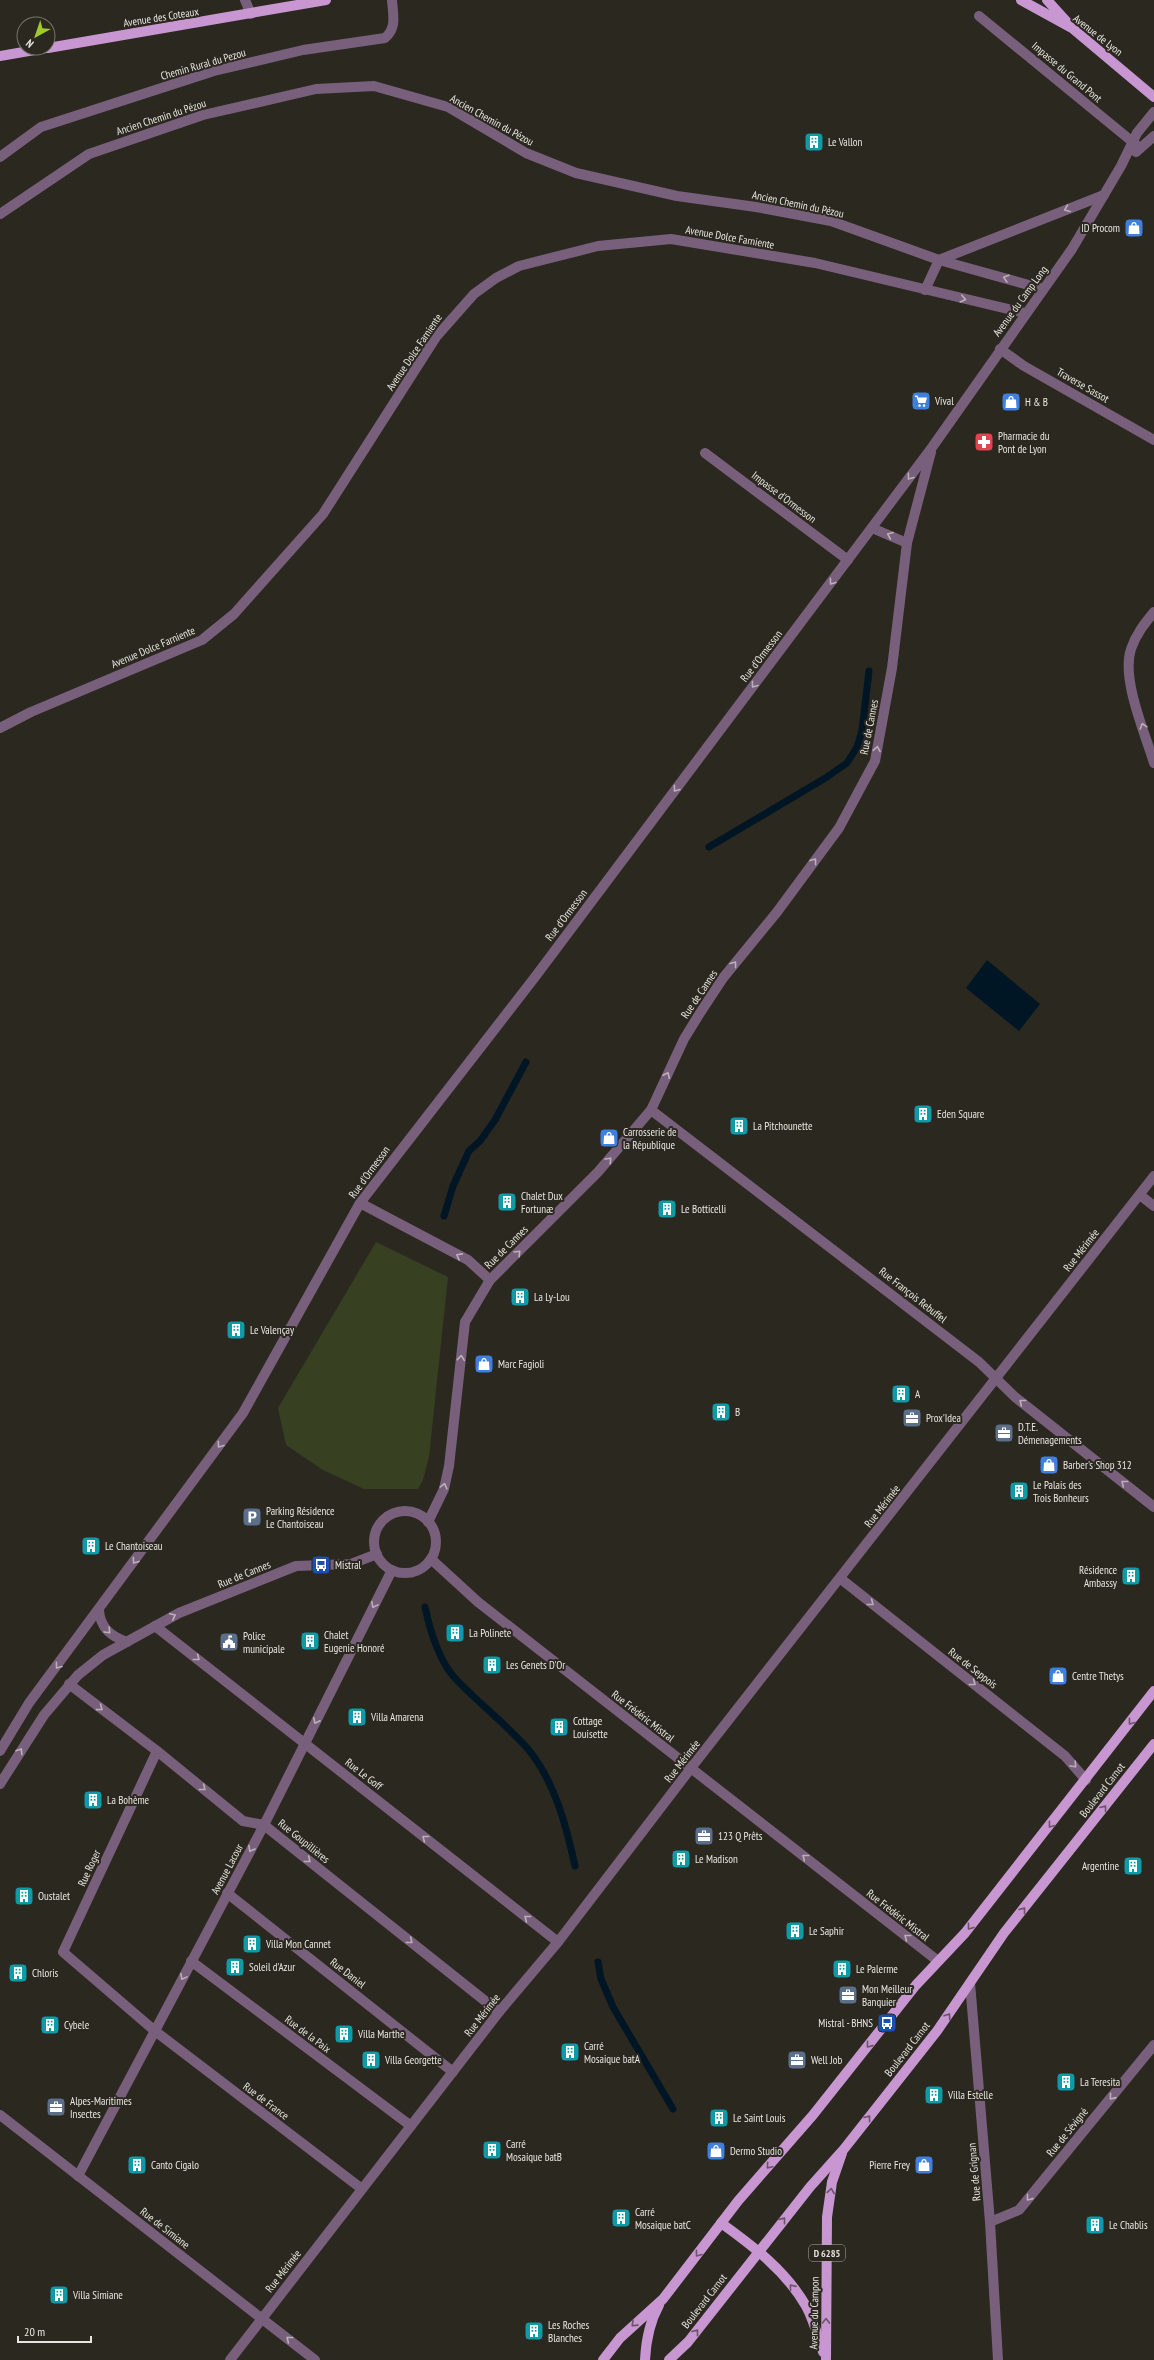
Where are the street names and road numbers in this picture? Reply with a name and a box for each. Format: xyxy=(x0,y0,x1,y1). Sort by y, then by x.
street label: Avenue des Coteaux xyxy=(122,4,200,30)
street label: Avenue de Lyon xyxy=(1070,11,1126,59)
street label: Impasse du Grand Pont xyxy=(1029,39,1105,105)
street label: Chemin Rural du Pezou xyxy=(159,45,247,83)
street label: Ancien Chemin du Pézou xyxy=(448,91,536,149)
street label: Ancien Chemin du Pézou xyxy=(114,96,208,138)
street label: Ancien Chemin du Pézou xyxy=(751,187,845,221)
street label: Avenue Dolce Farniente xyxy=(685,222,776,252)
street label: Avenue du Camp Long xyxy=(990,263,1050,339)
street label: Avenue Dolce Farniente xyxy=(383,310,445,393)
street label: Traverse Sassot xyxy=(1054,364,1112,406)
street label: Impasse d'Ormesson xyxy=(749,468,819,526)
street label: Avenue Dolce Farniente xyxy=(109,623,198,671)
street label: Rue d'Ormesson xyxy=(737,627,785,685)
street label: Rue de Cannes xyxy=(857,698,881,756)
street label: Rue d'Ormesson xyxy=(542,886,590,944)
street label: Rue de Cannes xyxy=(678,967,721,1021)
street label: Rue d'Ormesson xyxy=(345,1143,393,1201)
street label: Rue de Cannes xyxy=(481,1222,531,1272)
street label: Rue Mérimée xyxy=(1060,1226,1102,1274)
street label: Rue François Rebuffel xyxy=(876,1264,950,1326)
street label: Rue Mérimée xyxy=(861,1482,903,1530)
street label: Rue de Cannes xyxy=(216,1557,273,1591)
street label: Rue de Seppois xyxy=(946,1645,1000,1692)
street label: Rue Frédéric Mistral xyxy=(609,1687,678,1745)
street label: Rue Mérimée xyxy=(661,1737,703,1785)
street label: Rue Le Goff xyxy=(343,1755,386,1794)
street label: Boulevard Carnot xyxy=(1076,1760,1128,1820)
street label: Rue Goupillières xyxy=(275,1816,333,1866)
street label: Avenue Lacour xyxy=(208,1841,246,1897)
street label: Rue Roger xyxy=(74,1847,104,1889)
street label: Rue Frédéric Mistral xyxy=(864,1886,933,1944)
street label: Rue Daniel xyxy=(327,1955,369,1992)
street label: Rue Mérimée xyxy=(461,1991,503,2039)
street label: Rue de la Paix xyxy=(282,2012,334,2056)
street label: Boulevard Carnot xyxy=(881,2019,933,2079)
street label: Rue de France xyxy=(240,2079,292,2123)
street label: Rue de Sévigné xyxy=(1043,2105,1091,2159)
street label: Rue de Grignan xyxy=(964,2142,984,2202)
street label: Rue de Simiane xyxy=(137,2204,193,2252)
road number: D 6285 xyxy=(809,2245,845,2261)
street label: Rue Mérimée xyxy=(262,2247,304,2295)
street label: Boulevard Carnot xyxy=(678,2271,730,2331)
street label: Avenue du Campon xyxy=(806,2276,822,2350)

